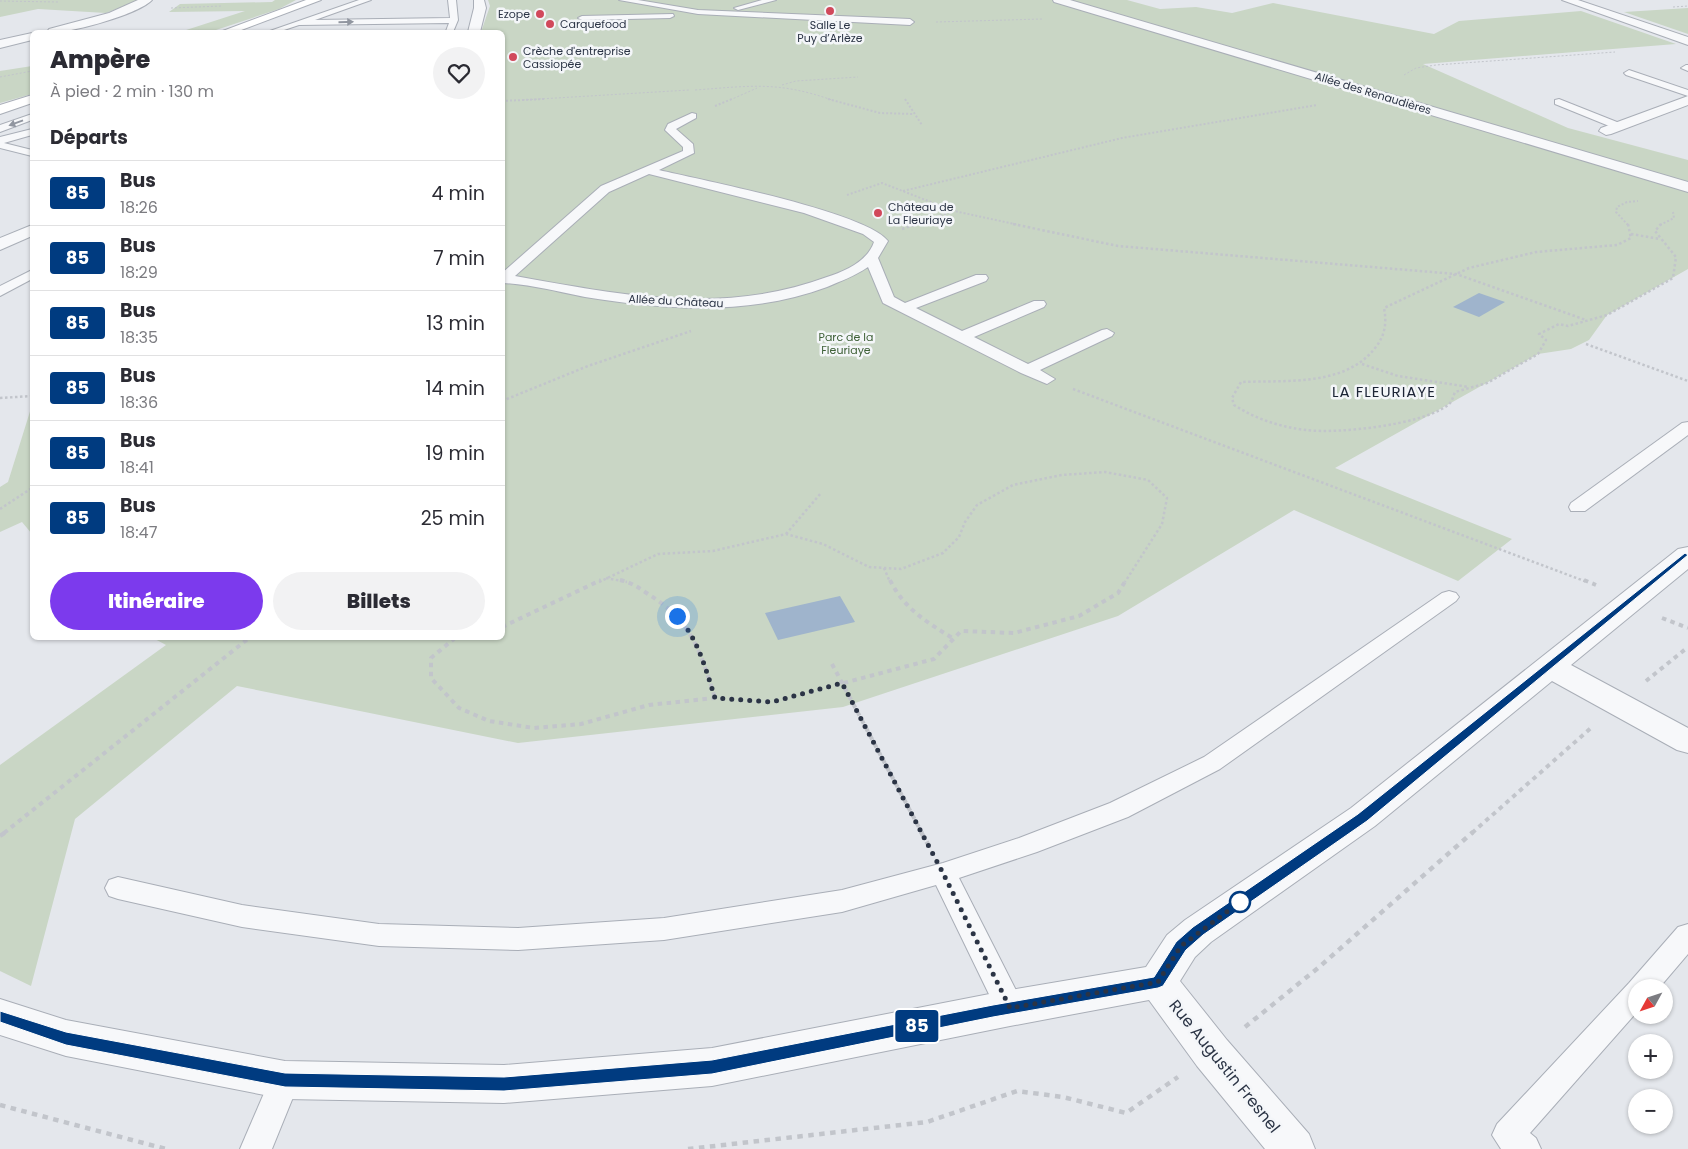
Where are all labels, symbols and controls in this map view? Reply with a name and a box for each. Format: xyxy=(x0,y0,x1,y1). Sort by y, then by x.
marker: Salle Le Puy d’Arlèze xyxy=(824,5,836,17)
place label: Ezope xyxy=(498,6,530,22)
marker: Ezope xyxy=(534,8,546,20)
place label: Carquefood xyxy=(560,16,626,32)
place label: Salle Le Puy d’Arlèze xyxy=(797,17,863,46)
one-way arrow xyxy=(338,18,354,26)
marker: Carquefood xyxy=(544,18,556,30)
text: Ampère xyxy=(50,43,150,76)
place label: Crèche d'entreprise Cassiopée xyxy=(523,43,631,72)
button: heart xyxy=(433,47,485,99)
marker: Crèche d'entreprise Cassiopée xyxy=(507,51,519,63)
street label: Allée des Renaudières xyxy=(1313,68,1433,118)
text: À pied · 2 min · 130 m xyxy=(50,80,214,103)
one-way arrow xyxy=(8,119,23,127)
text: Départs xyxy=(50,124,128,151)
text: Bus xyxy=(120,167,156,194)
text: 85 xyxy=(66,180,89,205)
text: 4 min xyxy=(432,180,485,207)
text: 18:26 xyxy=(120,196,158,219)
place label: Château de La Fleuriaye xyxy=(888,199,954,228)
marker: Château de La Fleuriaye xyxy=(872,207,884,219)
text: Bus xyxy=(120,232,156,259)
text: 85 xyxy=(66,245,89,270)
text: 7 min xyxy=(433,245,485,272)
text: 18:29 xyxy=(120,261,158,284)
street label: Allée du Château xyxy=(628,291,724,311)
text: Bus xyxy=(120,297,156,324)
text: 85 xyxy=(66,310,89,335)
text: 13 min xyxy=(426,310,485,337)
text: 18:35 xyxy=(120,326,158,349)
park label: Parc de la Fleuriaye xyxy=(819,329,873,358)
text: Bus xyxy=(120,362,156,389)
text: 85 xyxy=(66,375,89,400)
text: 14 min xyxy=(425,375,485,402)
district label: LA FLEURIAYE xyxy=(1332,381,1436,402)
text: 18:36 xyxy=(120,391,158,414)
text: Bus xyxy=(120,427,156,454)
text: 85 xyxy=(66,440,89,465)
text: 19 min xyxy=(425,440,485,467)
text: 18:41 xyxy=(120,456,154,479)
text: Bus xyxy=(120,492,156,519)
text: 85 xyxy=(66,505,89,530)
text: 25 min xyxy=(421,505,485,532)
text: 18:47 xyxy=(120,521,157,544)
button: Itinéraire xyxy=(50,572,263,630)
button: Billets xyxy=(273,572,485,630)
your location xyxy=(665,604,690,629)
unlabelled marker xyxy=(1229,891,1251,913)
north arrow xyxy=(1628,979,1672,1024)
map controls xyxy=(1628,979,1673,1134)
street label: Rue Augustin Fresnel xyxy=(1164,995,1286,1138)
line badge: 85 xyxy=(894,1010,940,1042)
text: 85 xyxy=(905,1013,929,1038)
button: + xyxy=(1628,1034,1673,1079)
button: − xyxy=(1628,1089,1673,1134)

